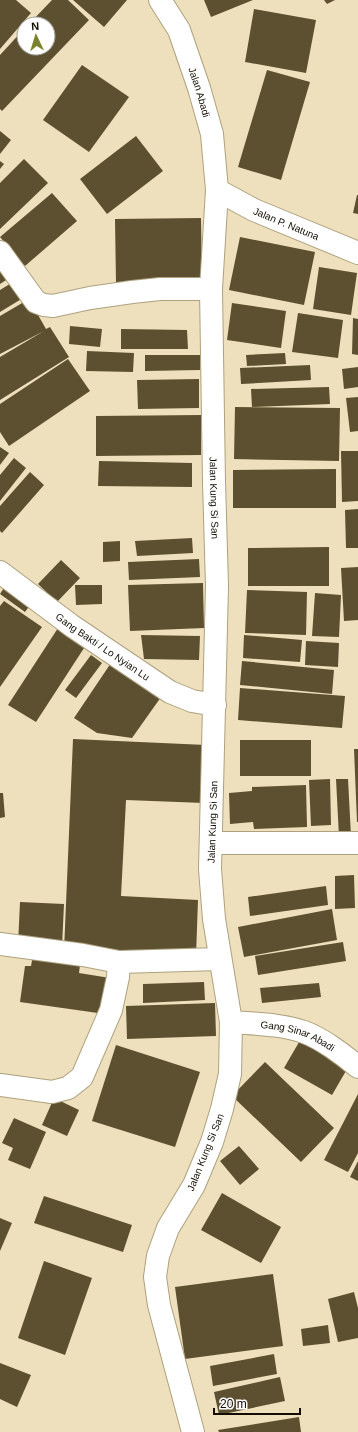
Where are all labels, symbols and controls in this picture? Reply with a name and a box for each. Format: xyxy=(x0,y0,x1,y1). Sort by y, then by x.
north arrow xyxy=(16,16,56,56)
text: N xyxy=(31,20,40,32)
street label: Jalan Abadi xyxy=(186,66,212,119)
street label: Jalan P. Natuna xyxy=(252,205,321,242)
street label: Jalan Kung Si San xyxy=(208,457,221,539)
street label: Gang Bakti / Lo Nyian Lu xyxy=(53,611,152,683)
street label: Jalan Kung Si San xyxy=(206,781,219,863)
street label: Gang Sinar Abadi xyxy=(260,1019,337,1053)
street label: Jalan Kung Si San xyxy=(185,1112,226,1192)
scale bar xyxy=(214,1390,300,1416)
text: 20 m xyxy=(220,1397,247,1411)

